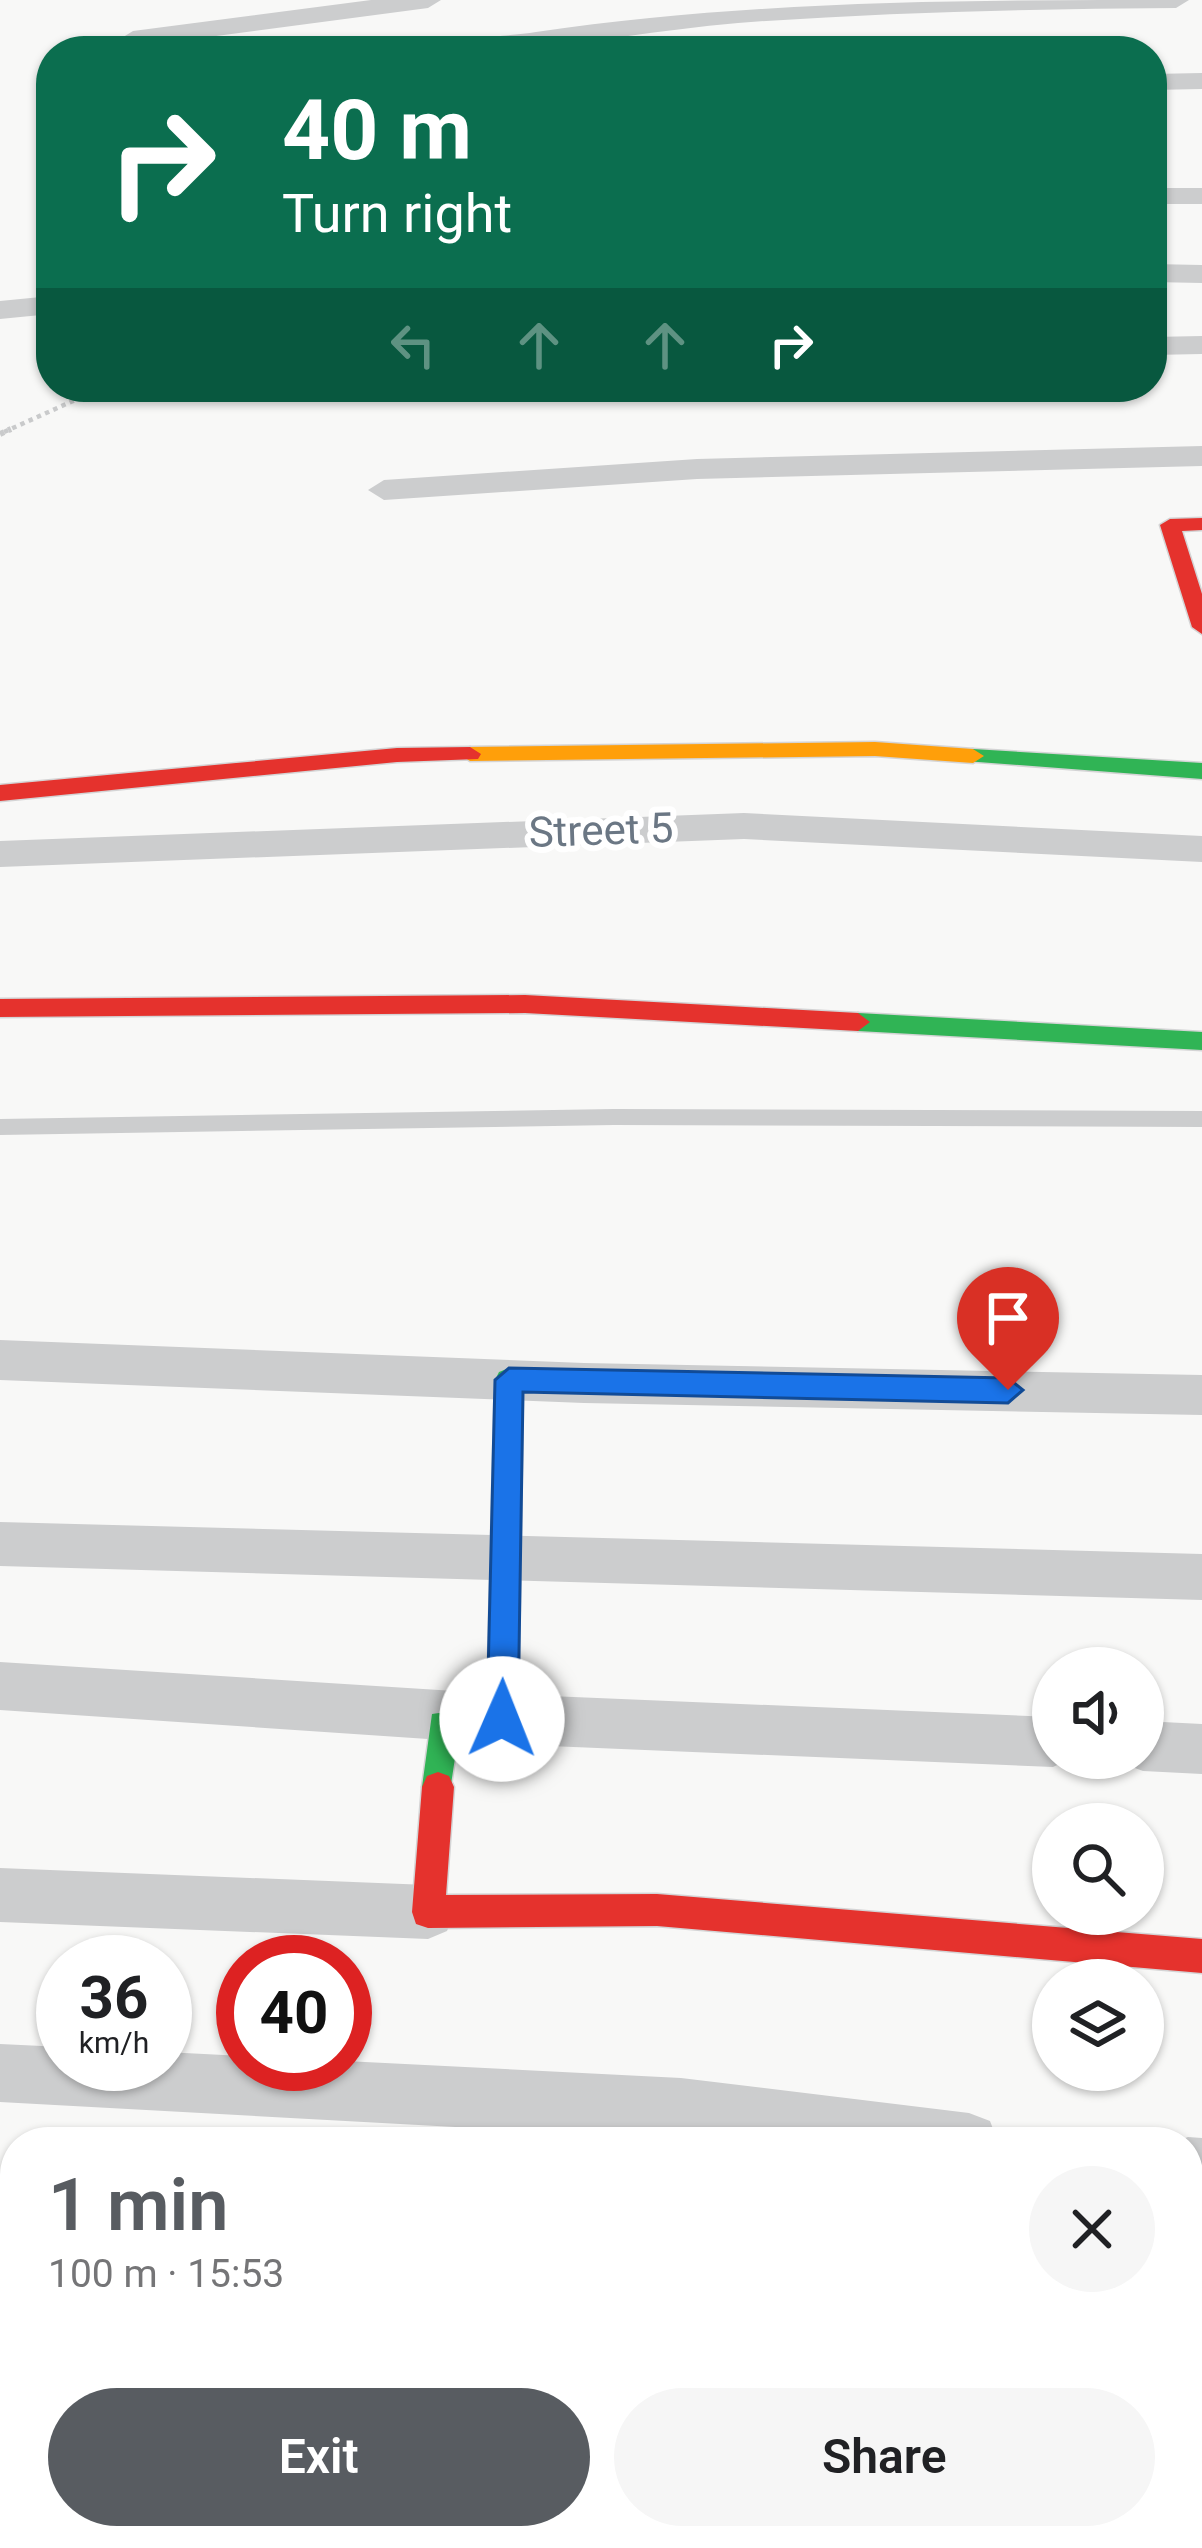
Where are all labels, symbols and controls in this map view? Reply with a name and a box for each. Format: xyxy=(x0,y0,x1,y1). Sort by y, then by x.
text: 40 m xyxy=(282,81,472,180)
icon: right xyxy=(84,84,240,240)
text: Turn right xyxy=(282,182,512,245)
icon: left xyxy=(380,312,446,378)
icon: ahead xyxy=(506,312,572,378)
icon: ahead xyxy=(632,312,698,378)
icon: right xyxy=(758,312,824,378)
street label: Street 5 xyxy=(528,803,674,857)
pin xyxy=(957,1267,1059,1390)
icon: arrive xyxy=(975,1285,1041,1351)
map controls xyxy=(1032,1647,1164,2091)
button: sound xyxy=(1032,1647,1164,1779)
position arrow xyxy=(439,1656,565,1782)
button: search xyxy=(1032,1803,1164,1935)
speed limit sign: 40 xyxy=(216,1935,372,2091)
button: layers xyxy=(1032,1959,1164,2091)
text: 36 xyxy=(80,1962,148,2033)
text: km/h xyxy=(79,2025,149,2060)
text: 1 min xyxy=(48,2163,229,2248)
button: close xyxy=(1029,2166,1155,2292)
text: 100 m · 15:53 xyxy=(48,2251,284,2297)
button: Exit xyxy=(48,2388,590,2526)
button: Share xyxy=(614,2388,1155,2526)

